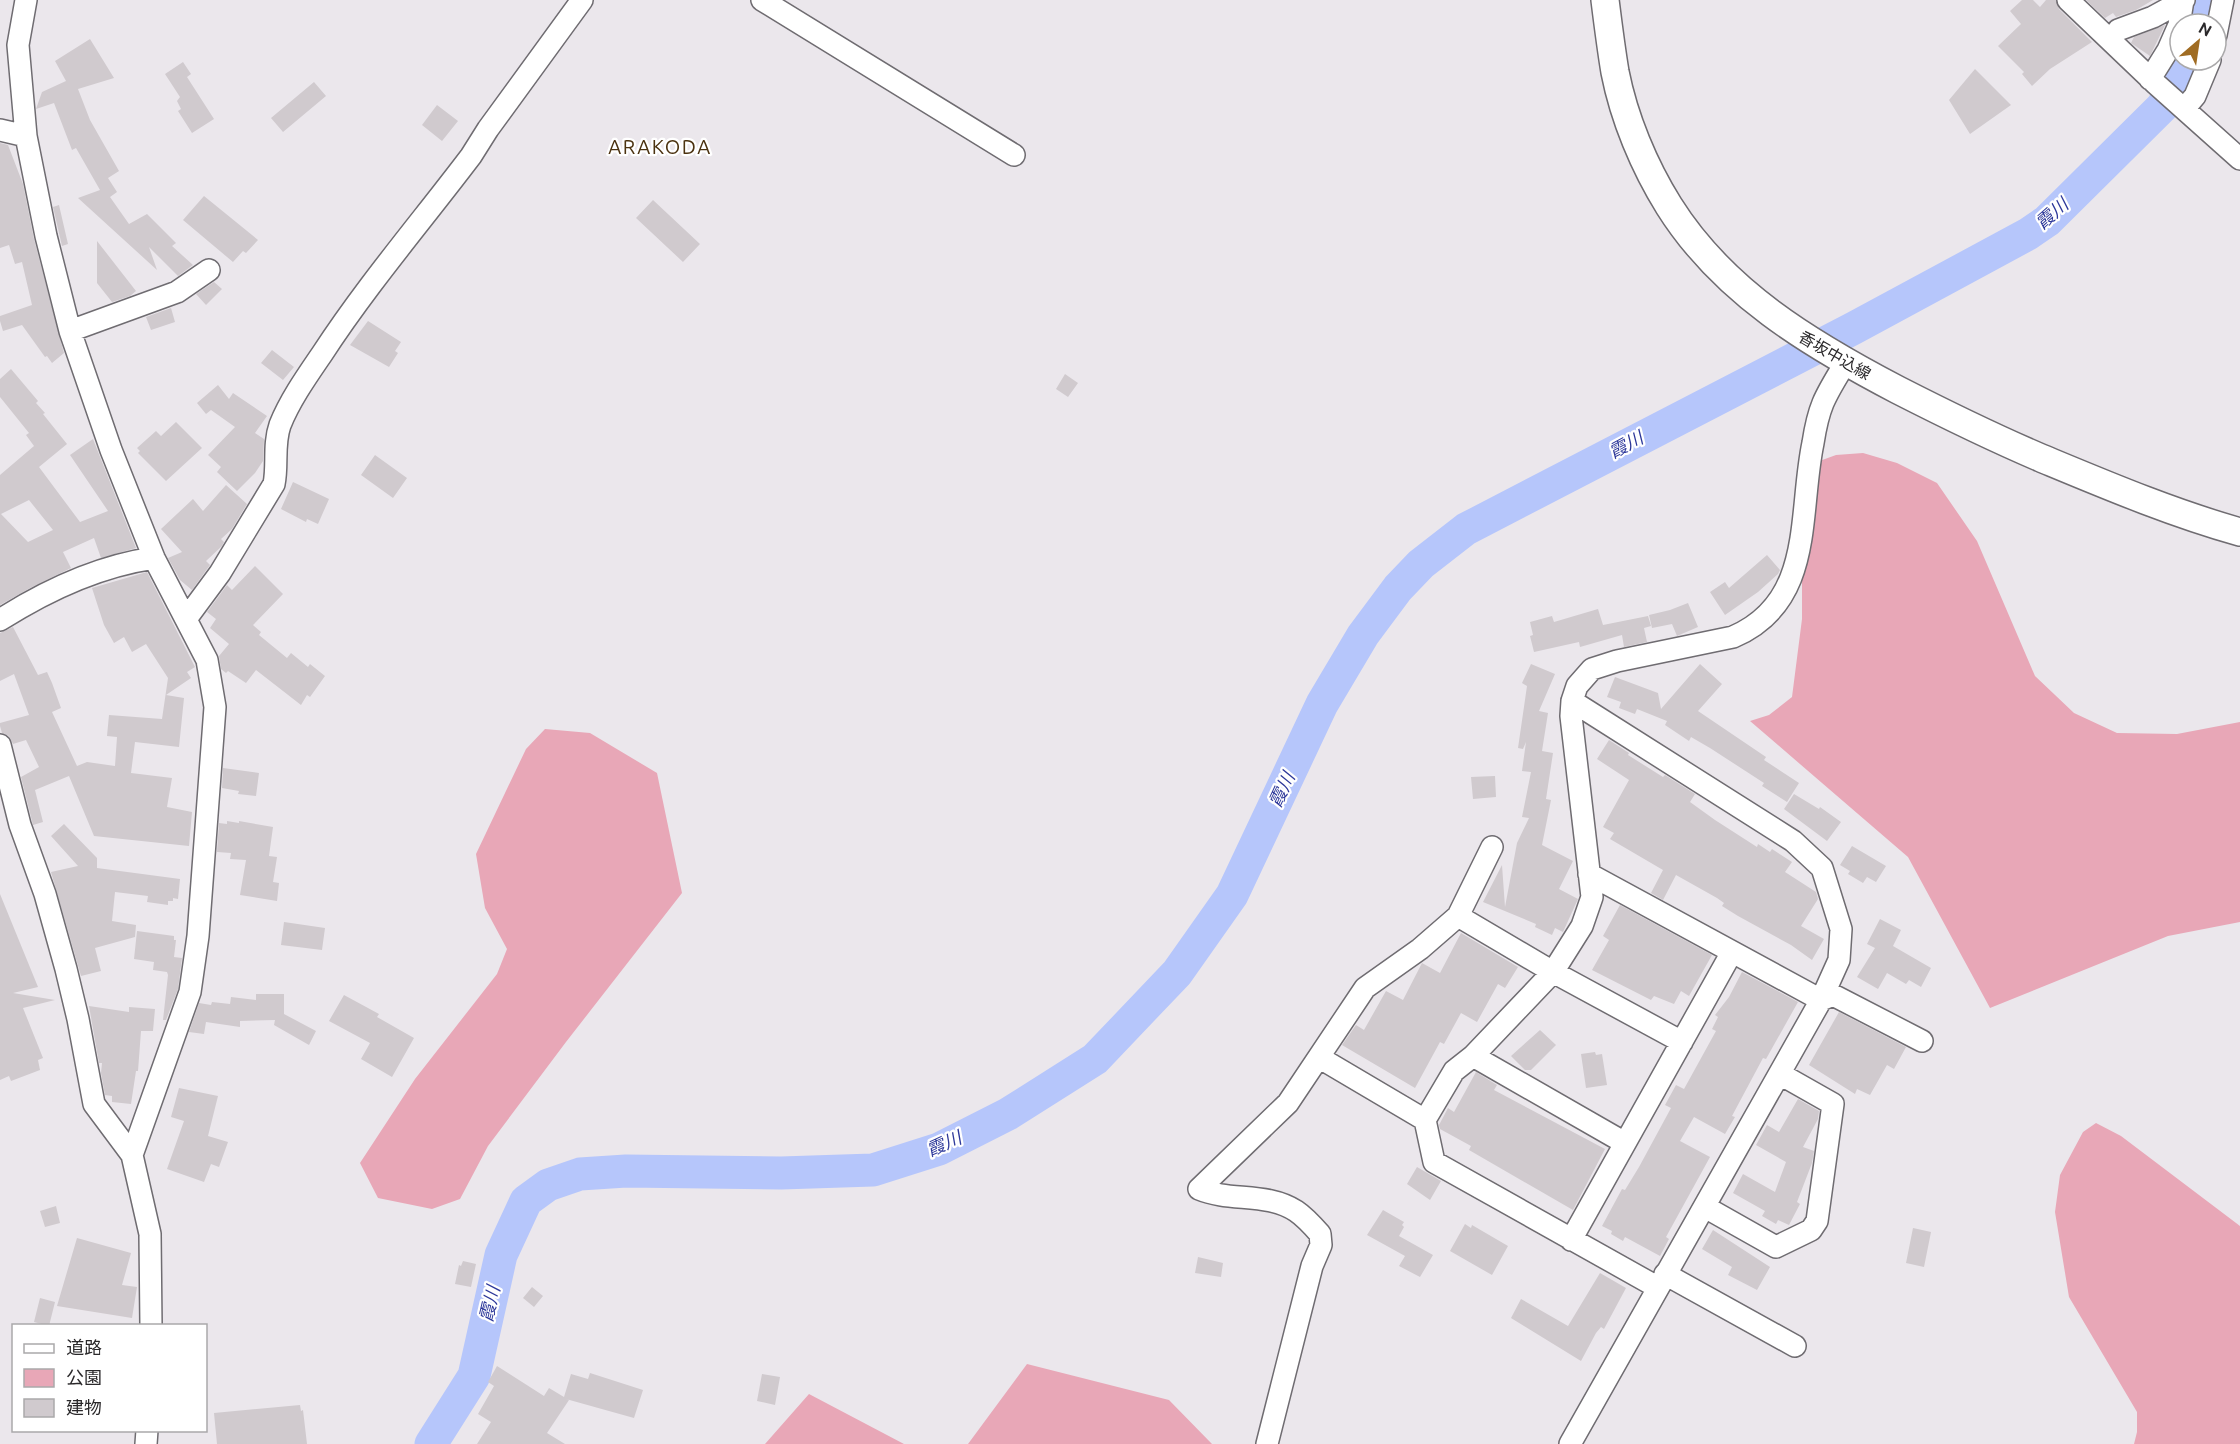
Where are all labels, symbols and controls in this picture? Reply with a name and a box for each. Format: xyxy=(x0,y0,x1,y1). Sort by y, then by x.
north arrow xyxy=(2168,12,2228,72)
text: N xyxy=(2196,18,2215,40)
district label: ARAKODA xyxy=(608,135,712,158)
water label: 霞川 xyxy=(2031,193,2073,233)
street label: 香坂中込線 xyxy=(1796,327,1874,383)
water label: 霞川 xyxy=(1605,426,1648,461)
water label: 霞川 xyxy=(1264,767,1299,810)
water label: 霞川 xyxy=(923,1126,966,1160)
water label: 霞川 xyxy=(475,1282,503,1324)
legend xyxy=(12,1324,207,1432)
text: 道路 xyxy=(66,1337,102,1357)
text: 公園 xyxy=(66,1367,102,1387)
text: 建物 xyxy=(66,1397,102,1417)

